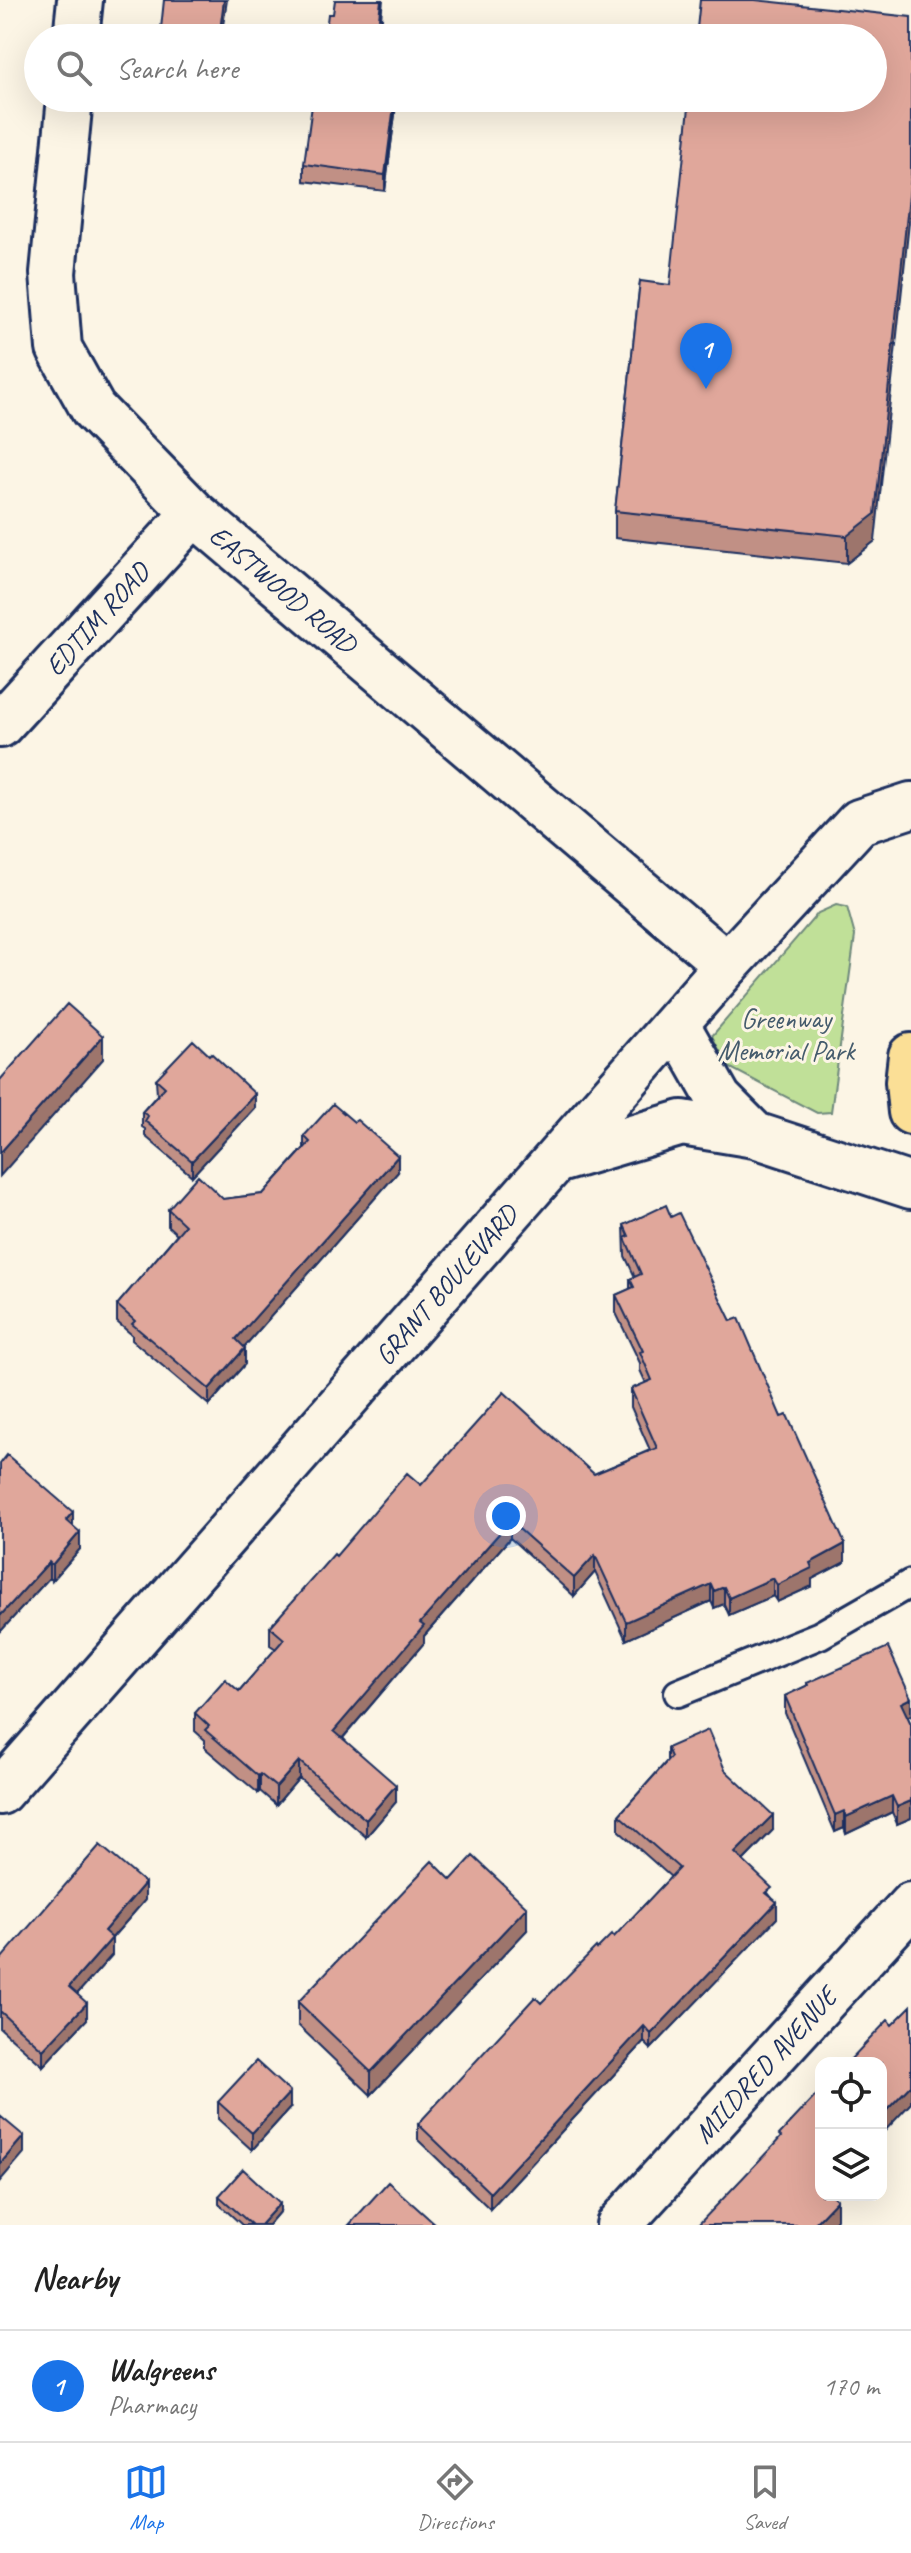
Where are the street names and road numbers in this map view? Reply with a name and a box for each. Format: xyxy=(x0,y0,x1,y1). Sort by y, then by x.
street label: EASTWOOD ROAD xyxy=(202,517,366,662)
street label: EDTIM ROAD xyxy=(37,554,158,683)
street label: GRANT BOULEVARD xyxy=(367,1196,527,1372)
street label: MILDRED AVENUE xyxy=(686,1977,847,2150)

